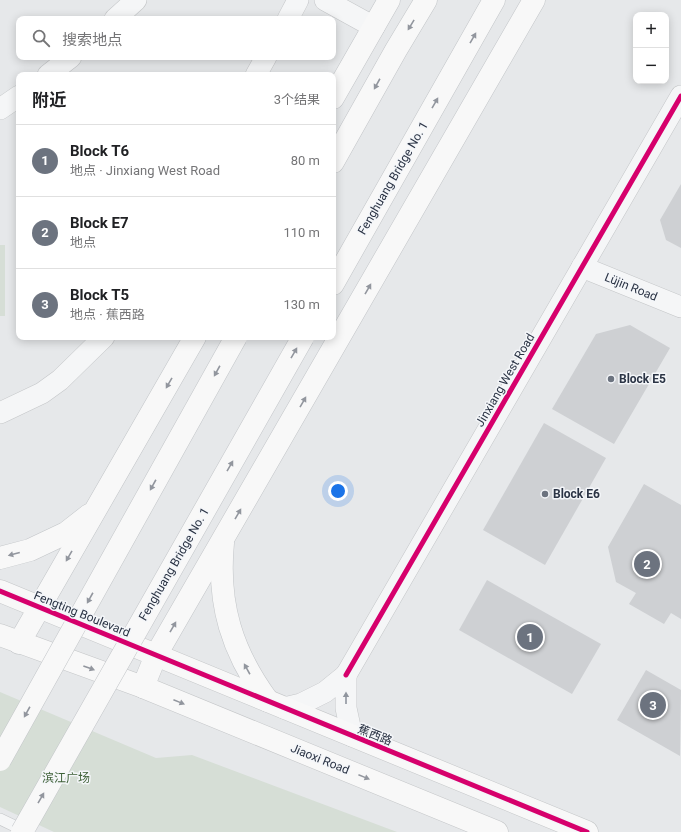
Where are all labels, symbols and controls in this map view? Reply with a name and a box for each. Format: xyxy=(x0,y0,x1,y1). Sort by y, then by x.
map controls xyxy=(633,12,669,84)
button: + xyxy=(633,12,669,48)
search box xyxy=(16,16,336,60)
one-way arrow xyxy=(407,19,414,31)
icon: search xyxy=(30,27,52,49)
text: 搜索地点 xyxy=(62,31,122,49)
one-way arrow xyxy=(469,32,476,44)
button: − xyxy=(633,48,669,84)
one-way arrow xyxy=(373,78,380,90)
text: 附近 xyxy=(32,90,66,110)
text: 3个结果 xyxy=(274,92,320,107)
one-way arrow xyxy=(432,98,439,109)
street label: Fenghuang Bridge No. 1 xyxy=(355,119,431,237)
text: Block T6 xyxy=(70,142,129,160)
text: 1 xyxy=(41,153,49,168)
text: 80 m xyxy=(291,153,320,168)
text: 地点 · Jinxiang West Road xyxy=(70,163,220,178)
text: Block E7 xyxy=(70,214,129,232)
text: 2 xyxy=(41,225,49,240)
text: 110 m xyxy=(283,225,320,240)
text: 地点 xyxy=(70,235,96,250)
street label: Lüjin Road xyxy=(603,270,659,304)
one-way arrow xyxy=(364,283,371,295)
text: Block T5 xyxy=(70,286,129,304)
text: 3 xyxy=(41,297,49,312)
text: 130 m xyxy=(283,297,320,312)
text: 地点 · 蕉西路 xyxy=(70,307,145,322)
street label: Jinxiang West Road xyxy=(473,331,537,429)
one-way arrow xyxy=(290,347,297,359)
one-way arrow xyxy=(213,365,220,377)
place label: Block E5 xyxy=(619,372,666,386)
marker: Block E5 xyxy=(606,374,616,384)
one-way arrow xyxy=(166,377,173,389)
one-way arrow xyxy=(299,396,306,408)
one-way arrow xyxy=(226,460,233,472)
one-way arrow xyxy=(150,479,157,491)
your location xyxy=(328,481,348,501)
place label: Block E6 xyxy=(553,487,600,501)
marker: Block E6 xyxy=(540,489,550,499)
street label: Fenghuang Bridge No. 1 xyxy=(136,505,212,623)
one-way arrow xyxy=(234,508,241,520)
pin: 2 xyxy=(634,549,660,579)
one-way arrow xyxy=(66,550,73,562)
one-way arrow xyxy=(8,551,20,557)
street label: Fengting Boulevard xyxy=(32,588,132,640)
one-way arrow xyxy=(87,592,93,604)
one-way arrow xyxy=(169,621,176,633)
pin: 1 xyxy=(517,622,543,652)
one-way arrow xyxy=(243,663,250,674)
one-way arrow xyxy=(84,665,96,671)
pin: 3 xyxy=(640,690,666,720)
one-way arrow xyxy=(343,691,349,704)
one-way arrow xyxy=(174,699,186,705)
one-way arrow xyxy=(23,706,30,718)
street label: 蕉西路 xyxy=(356,722,394,748)
street label: Jiaoxi Road xyxy=(289,741,351,777)
park label: 滨江广场 xyxy=(42,771,90,785)
one-way arrow xyxy=(359,775,371,781)
one-way arrow xyxy=(38,792,45,804)

